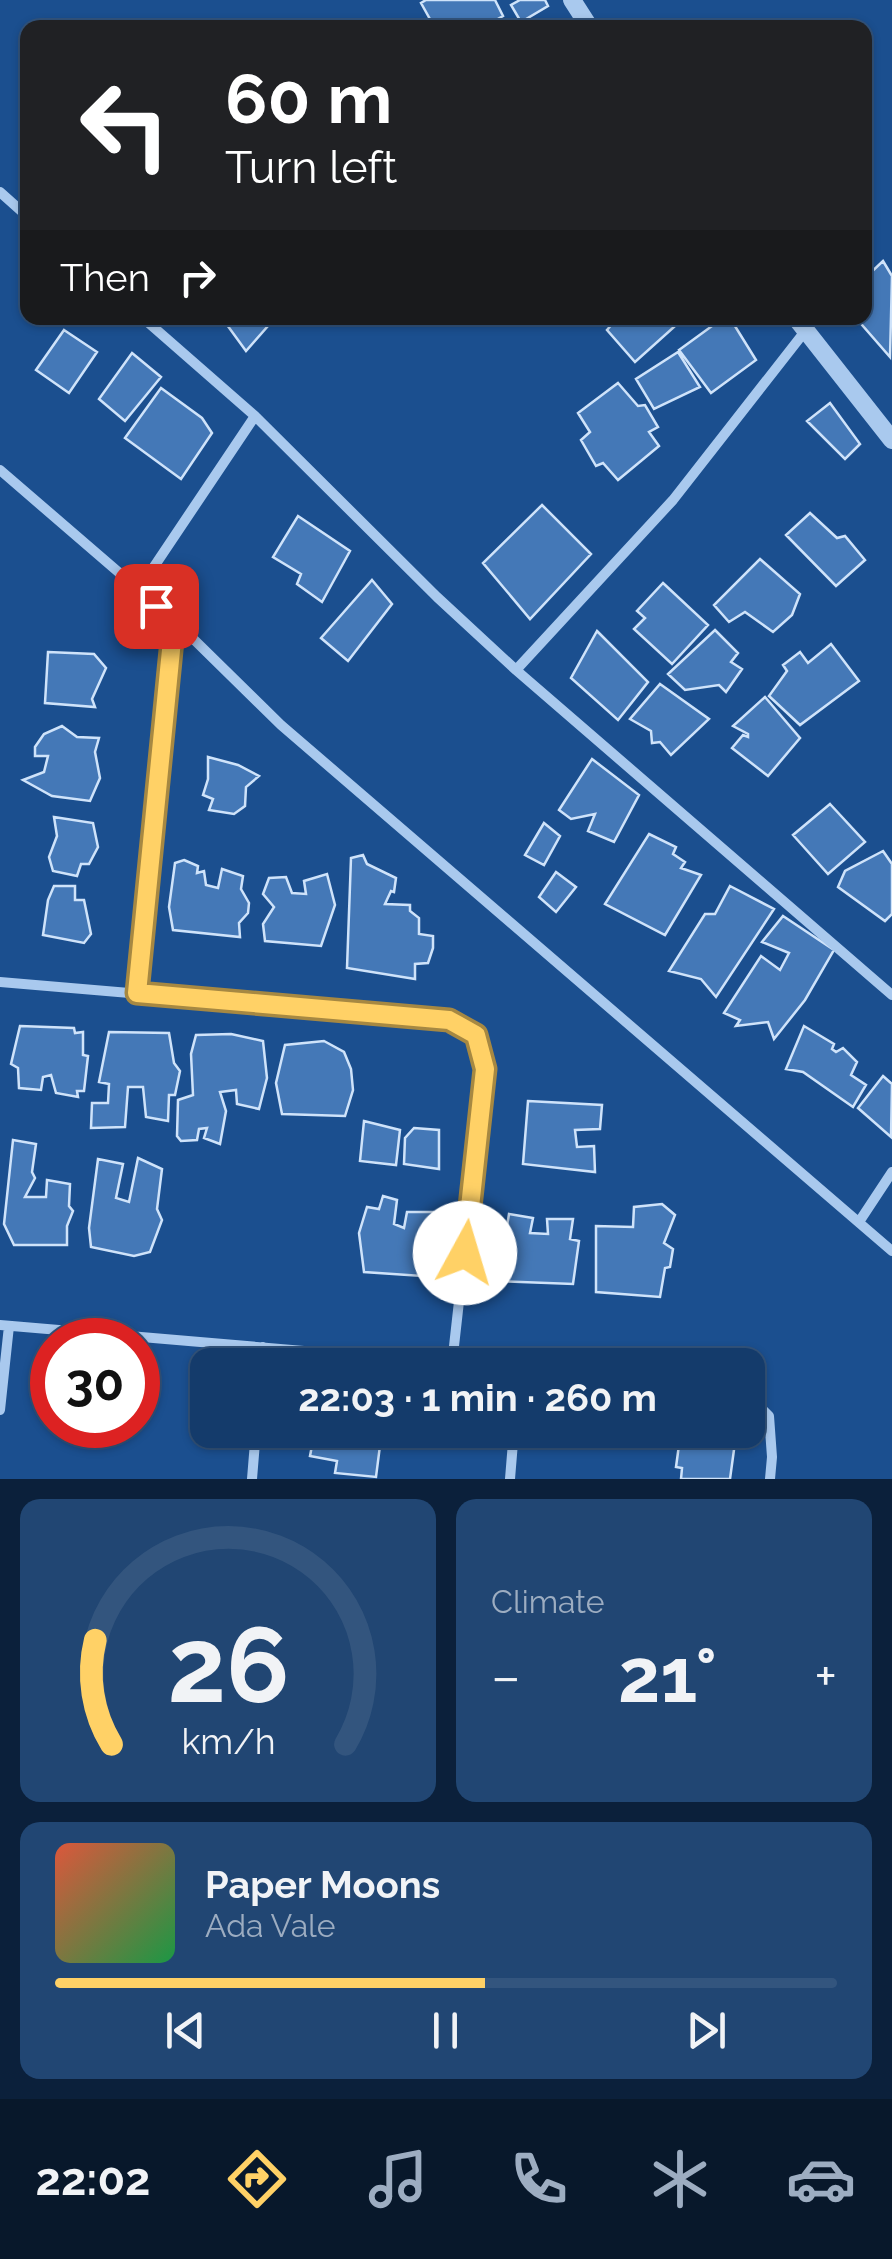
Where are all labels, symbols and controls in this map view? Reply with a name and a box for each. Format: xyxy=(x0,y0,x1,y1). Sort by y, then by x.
text: 60 m xyxy=(225,57,392,139)
icon: left xyxy=(60,60,190,190)
text: Turn left xyxy=(225,141,397,194)
icon: right xyxy=(170,250,225,305)
text: Then xyxy=(60,255,150,300)
pin xyxy=(114,564,199,649)
icon: arrive xyxy=(129,579,184,634)
position arrow xyxy=(413,1201,517,1305)
speed limit sign: 30 xyxy=(30,1318,160,1448)
text: 22:03 · 1 min · 260 m xyxy=(298,1375,657,1420)
text: Climate xyxy=(491,1583,605,1620)
text: 26 xyxy=(167,1604,289,1726)
text: 21° xyxy=(618,1631,717,1720)
text: − xyxy=(491,1644,521,1709)
text: + xyxy=(814,1644,837,1709)
text: km/h xyxy=(181,1720,275,1762)
text: Paper Moons xyxy=(205,1862,440,1907)
text: Ada Vale xyxy=(205,1907,336,1944)
icon: previous xyxy=(158,2003,213,2058)
icon: pause xyxy=(418,2003,473,2058)
icon: next xyxy=(679,2003,734,2058)
icon: directions xyxy=(222,2144,292,2214)
icon: music xyxy=(363,2144,433,2214)
icon: phone xyxy=(504,2144,574,2214)
icon: climate xyxy=(645,2144,715,2214)
icon: car xyxy=(786,2144,856,2214)
text: 22:02 xyxy=(36,2153,150,2206)

